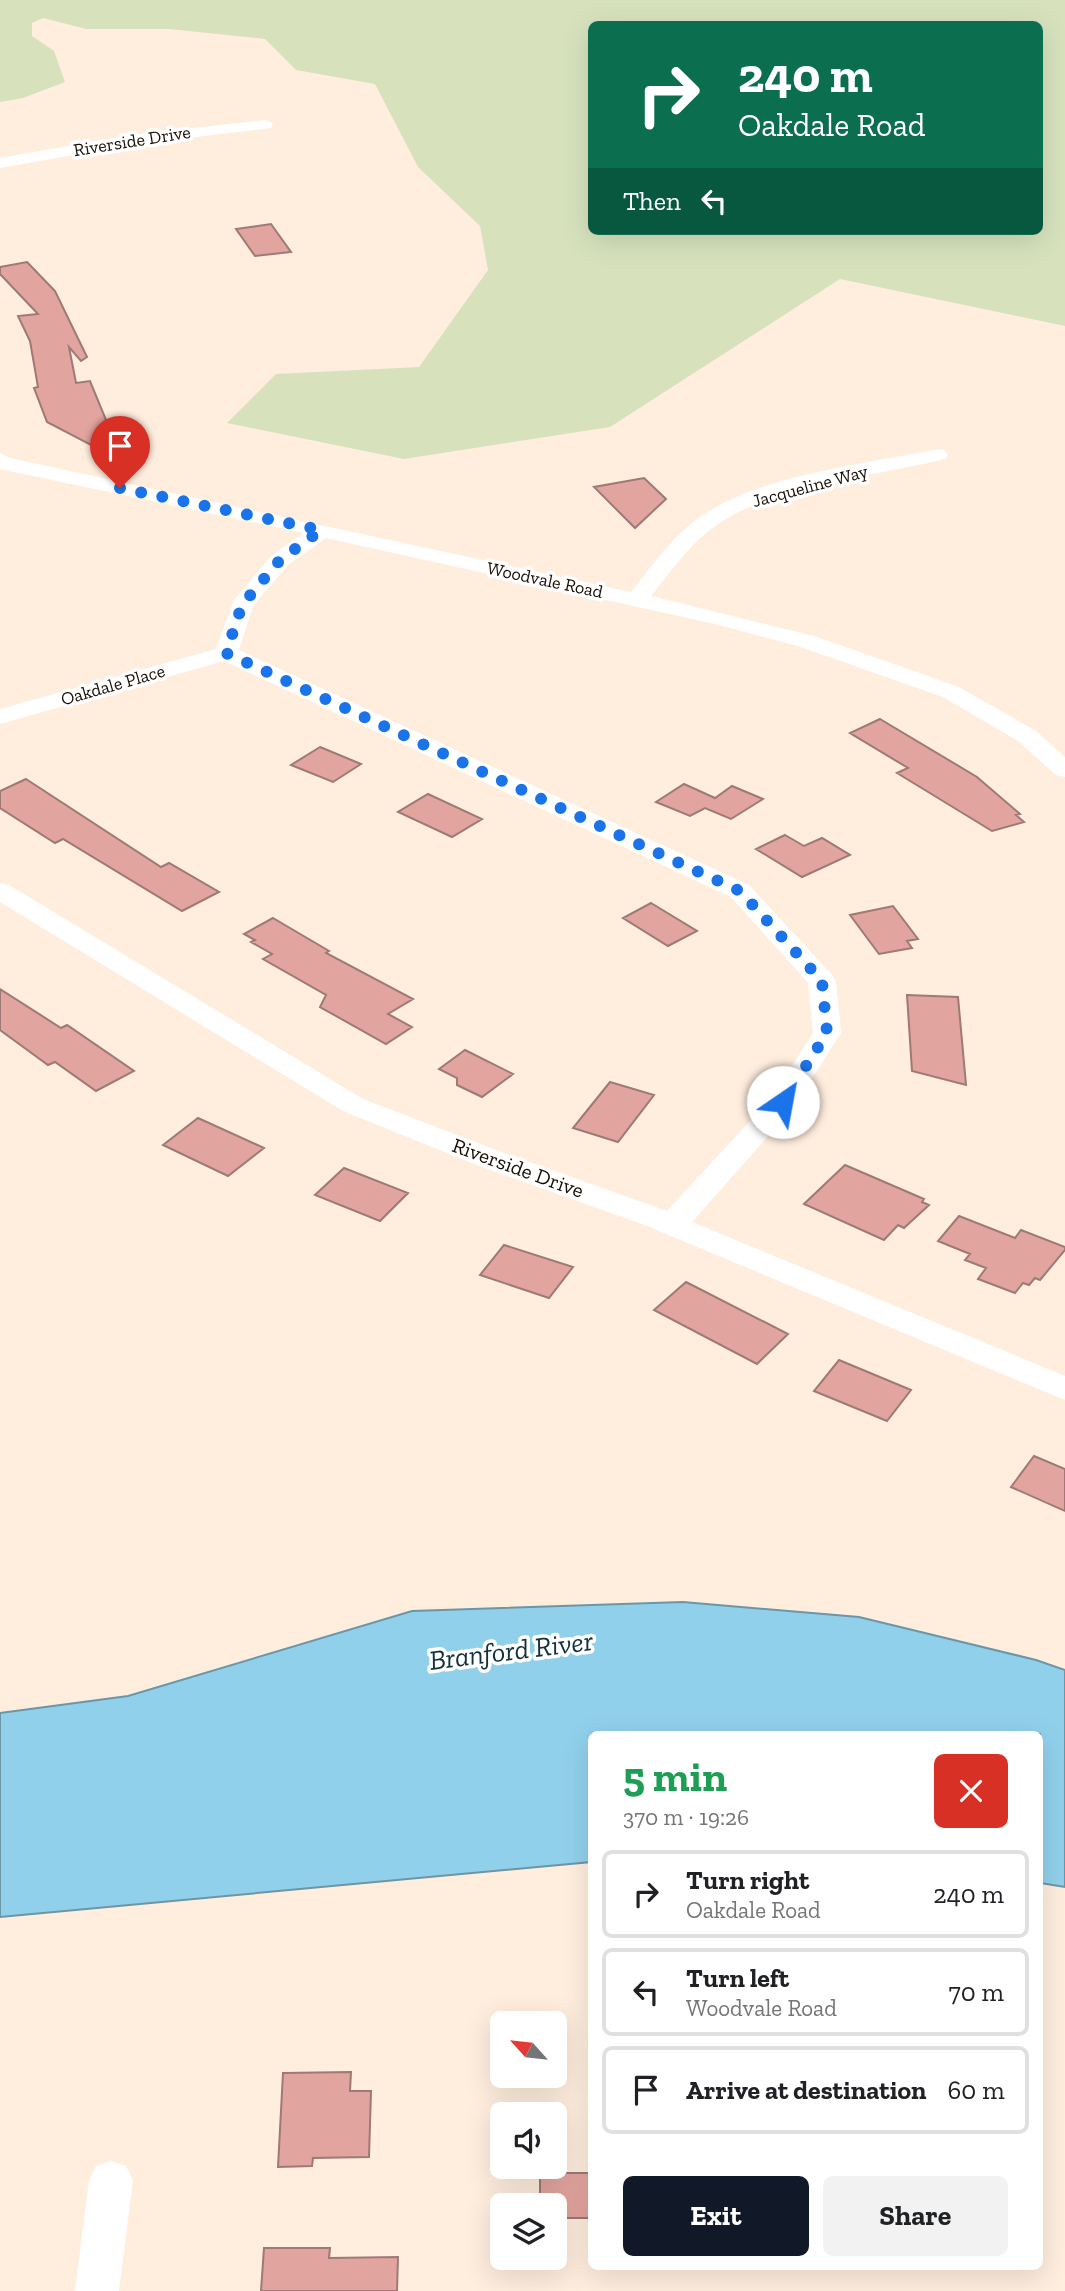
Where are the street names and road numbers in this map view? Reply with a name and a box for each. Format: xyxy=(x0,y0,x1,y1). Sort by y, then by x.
street label: Riverside Drive xyxy=(72,121,192,161)
street label: Jacqueline Way xyxy=(750,460,871,512)
street label: Woodvale Road xyxy=(485,557,605,603)
street label: Oakdale Place xyxy=(58,660,168,710)
street label: Riverside Drive xyxy=(449,1132,588,1203)

